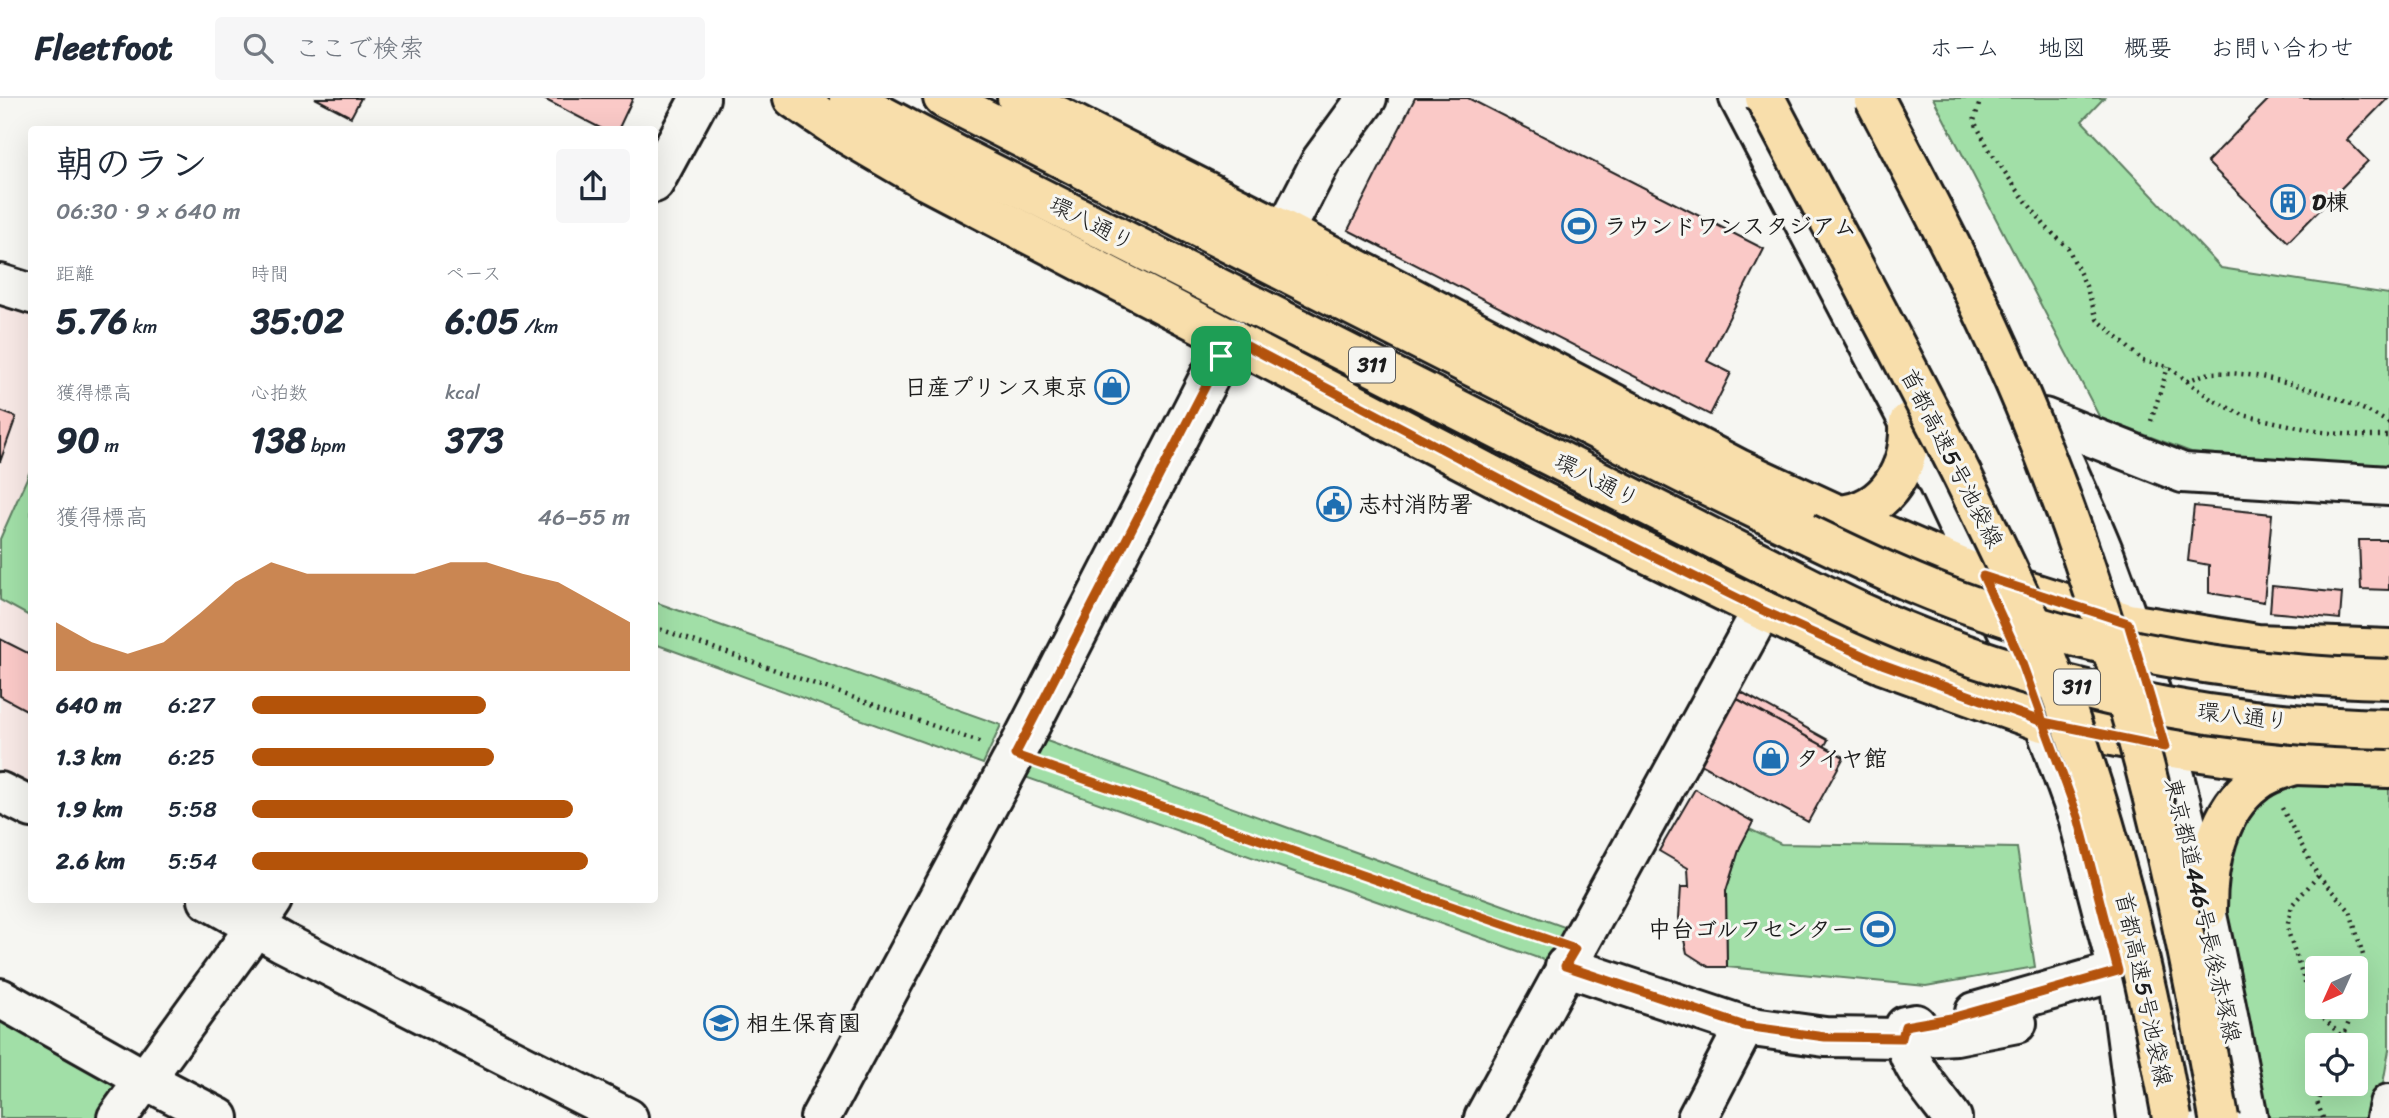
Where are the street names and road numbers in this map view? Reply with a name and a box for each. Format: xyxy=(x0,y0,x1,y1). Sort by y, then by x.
street label: 環八通り xyxy=(1041,184,1142,263)
road number: 311 xyxy=(1349,348,1395,382)
street label: 首都高速5号池袋線 xyxy=(1888,361,2015,556)
street label: 環八通り xyxy=(1546,441,1647,520)
road number: 311 xyxy=(2054,670,2100,704)
street label: 環八通り xyxy=(2195,691,2291,742)
street label: 東京都道446号長後赤塚線 xyxy=(2152,773,2253,1047)
street label: 首都高速5号池袋線 xyxy=(2103,888,2184,1090)

